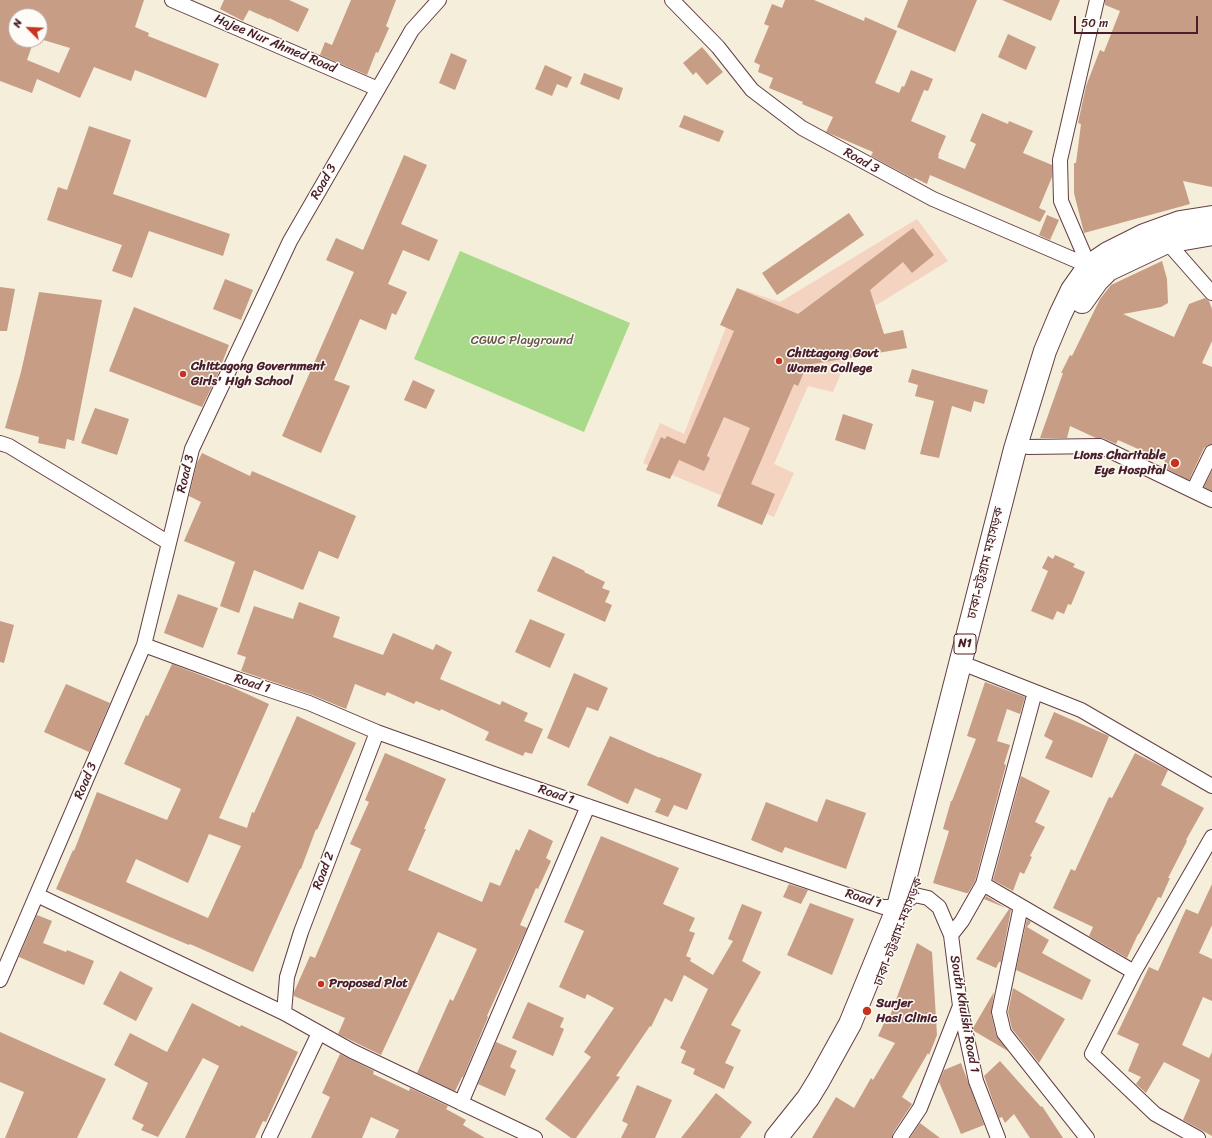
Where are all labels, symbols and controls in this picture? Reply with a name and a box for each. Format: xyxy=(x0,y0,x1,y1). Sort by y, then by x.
north arrow xyxy=(8,8,48,48)
scale bar xyxy=(1076,8,1200,34)
street label: Hajee Nur Ahmed Road xyxy=(212,11,338,77)
text: 50 m xyxy=(1081,12,1108,34)
text: N xyxy=(7,16,28,31)
street label: Road 3 xyxy=(840,145,882,177)
street label: Road 3 xyxy=(308,161,340,203)
park label: CGWC Playground xyxy=(471,333,573,349)
place label: Chittagong Govt Women College xyxy=(787,346,879,377)
marker: Chittagong Govt Women College xyxy=(774,356,784,366)
place label: Chittagong Government Girls' High School xyxy=(191,359,325,390)
marker: Chittagong Government Girls' High School xyxy=(178,369,188,379)
place label: Lions Charitable Eye Hospital xyxy=(1074,448,1166,479)
street label: Road 3 xyxy=(174,453,198,495)
marker: Lions Charitable Eye Hospital xyxy=(1169,457,1181,469)
street label: ঢাকা-চট্টগ্রাম মহাসড়ক xyxy=(965,505,1007,621)
road number: N1 xyxy=(954,634,976,654)
street label: Road 1 xyxy=(232,671,272,697)
street label: Road 3 xyxy=(71,760,101,802)
street label: Road 1 xyxy=(536,782,576,808)
street label: Road 2 xyxy=(310,850,338,892)
street label: ঢাকা-চট্টগ্রাম মহাসড়ক xyxy=(871,876,927,988)
street label: Road 1 xyxy=(843,886,883,912)
street label: South Khulshi Road 1 xyxy=(946,954,982,1074)
place label: Proposed Plot xyxy=(329,976,408,992)
marker: Proposed Plot xyxy=(316,979,326,989)
place label: Surjer Hasi Clinic xyxy=(876,996,937,1027)
marker: Surjer Hasi Clinic xyxy=(861,1005,873,1017)

